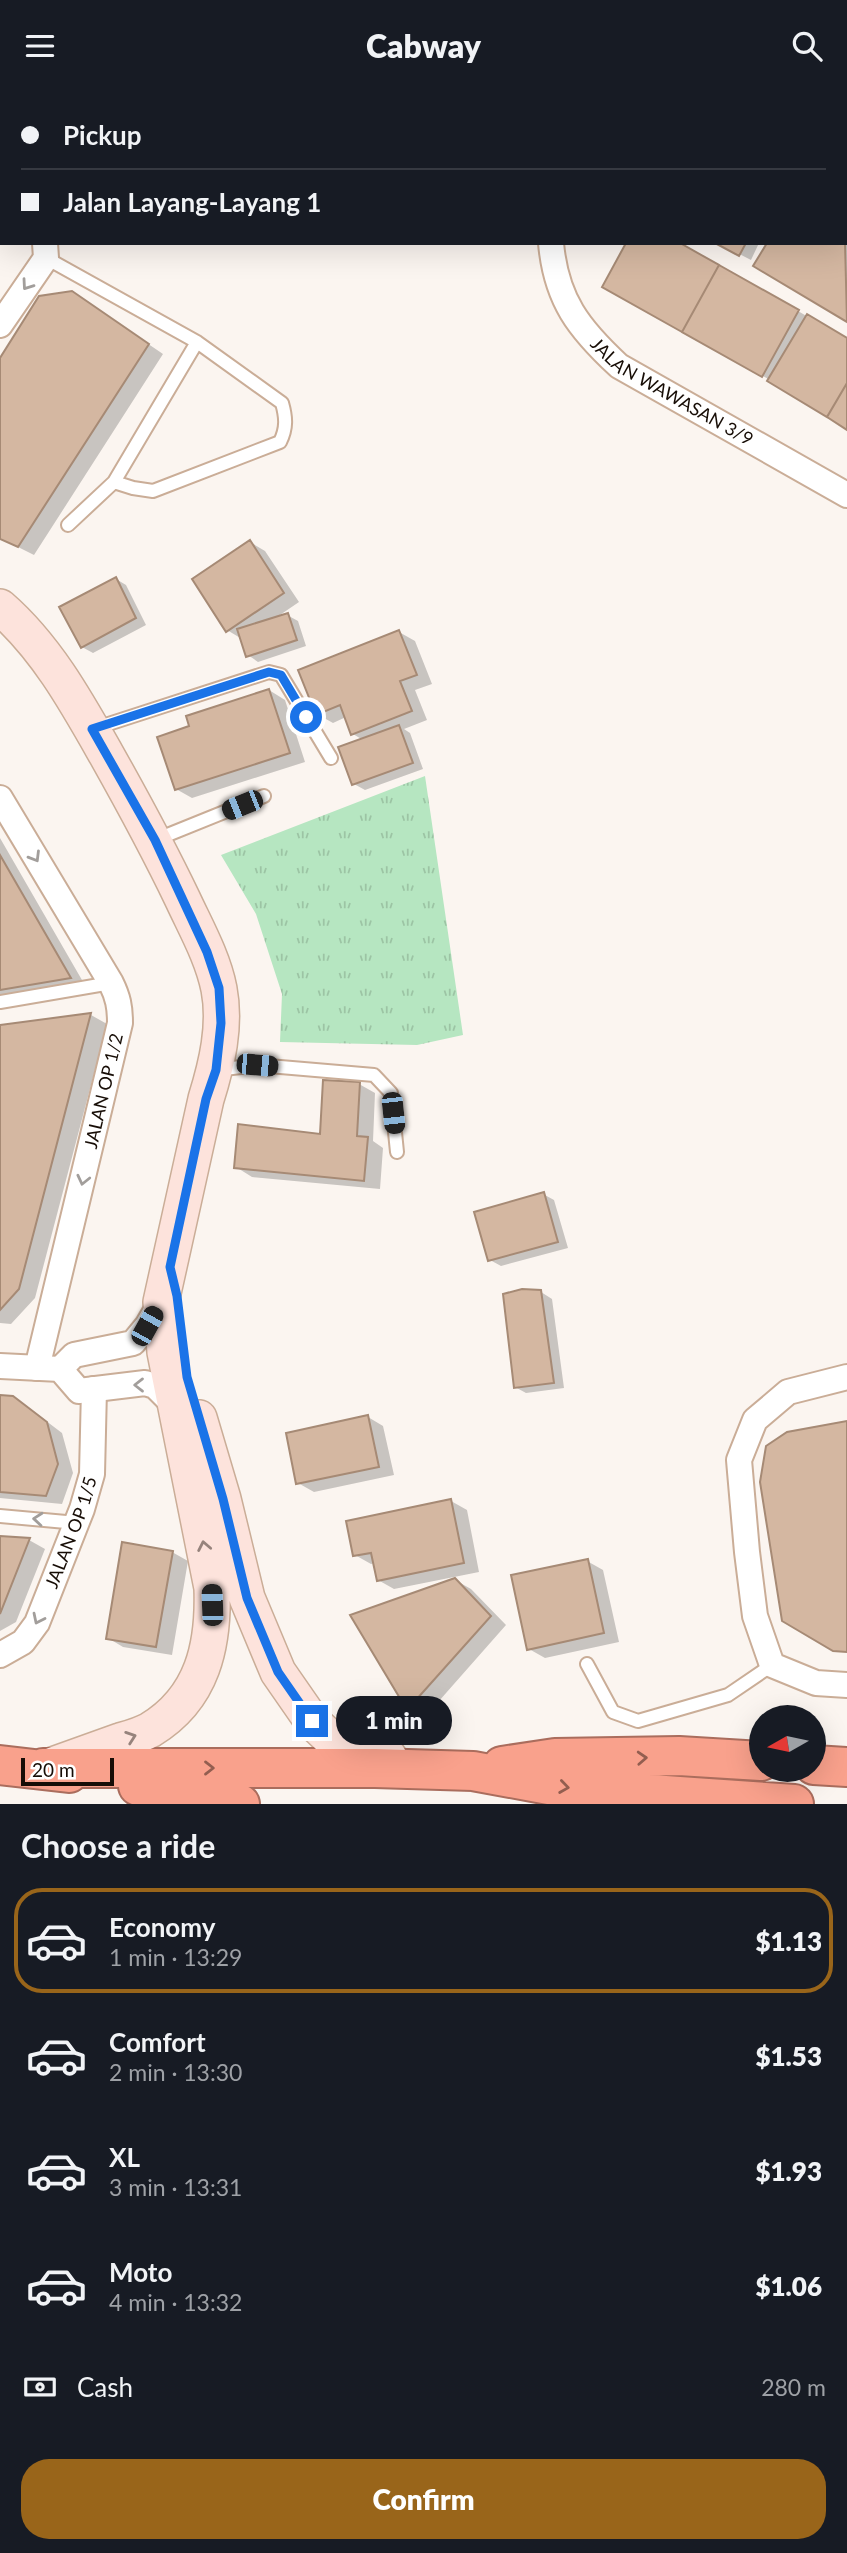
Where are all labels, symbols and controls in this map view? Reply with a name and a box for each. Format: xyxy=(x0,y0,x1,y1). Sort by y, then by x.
text: Cabway xyxy=(366,26,481,65)
icon: menu xyxy=(21,27,59,65)
icon: search xyxy=(788,27,826,65)
text: Pickup xyxy=(63,119,142,151)
text: Jalan Layang-Layang 1 xyxy=(63,186,321,218)
one-way arrow xyxy=(23,277,35,290)
street label: JALAN WAWASAN 3/9 xyxy=(586,333,757,450)
route start xyxy=(290,701,322,733)
car xyxy=(219,787,266,823)
one-way arrow xyxy=(27,849,40,862)
street label: JALAN OP 1/2 xyxy=(79,1031,127,1151)
car xyxy=(236,1053,279,1077)
car xyxy=(381,1091,406,1135)
one-way arrow xyxy=(77,1174,91,1186)
car xyxy=(128,1303,167,1349)
one-way arrow xyxy=(133,1377,144,1393)
street label: JALAN OP 1/5 xyxy=(40,1474,101,1591)
one-way arrow xyxy=(33,1512,44,1527)
one-way arrow xyxy=(197,1540,212,1552)
car xyxy=(201,1584,224,1626)
one-way arrow xyxy=(32,1612,46,1624)
callout: 1 min xyxy=(336,1697,452,1745)
route end xyxy=(296,1705,328,1737)
north arrow xyxy=(749,1705,826,1781)
map controls xyxy=(749,1705,826,1782)
text: 1 min xyxy=(365,1706,423,1734)
one-way arrow xyxy=(124,1731,136,1745)
one-way arrow xyxy=(636,1750,647,1765)
scale bar xyxy=(21,1755,114,1787)
text: 20 m xyxy=(32,1758,75,1781)
one-way arrow xyxy=(205,1760,215,1776)
one-way arrow xyxy=(558,1780,570,1795)
text: Choose a ride xyxy=(21,1826,215,1865)
icon: car xyxy=(25,1909,88,1972)
text: Economy xyxy=(109,1911,215,1943)
text: $1.13 xyxy=(755,1925,822,1957)
text: 1 min · 13:29 xyxy=(109,1943,242,1971)
icon: car xyxy=(25,2024,88,2087)
text: Comfort xyxy=(109,2026,206,2058)
text: $1.53 xyxy=(755,2040,822,2072)
text: 2 min · 13:30 xyxy=(109,2058,242,2086)
icon: car xyxy=(25,2139,88,2202)
text: XL xyxy=(109,2141,140,2173)
text: $1.93 xyxy=(755,2155,822,2187)
text: 3 min · 13:31 xyxy=(109,2173,242,2201)
icon: car xyxy=(25,2254,88,2317)
text: Moto xyxy=(109,2256,172,2288)
text: $1.06 xyxy=(755,2270,822,2302)
text: 4 min · 13:32 xyxy=(109,2288,242,2316)
icon: cash xyxy=(21,2368,59,2406)
text: Cash xyxy=(77,2371,133,2403)
text: 280 m xyxy=(761,2373,826,2401)
button: Confirm xyxy=(21,2459,826,2539)

